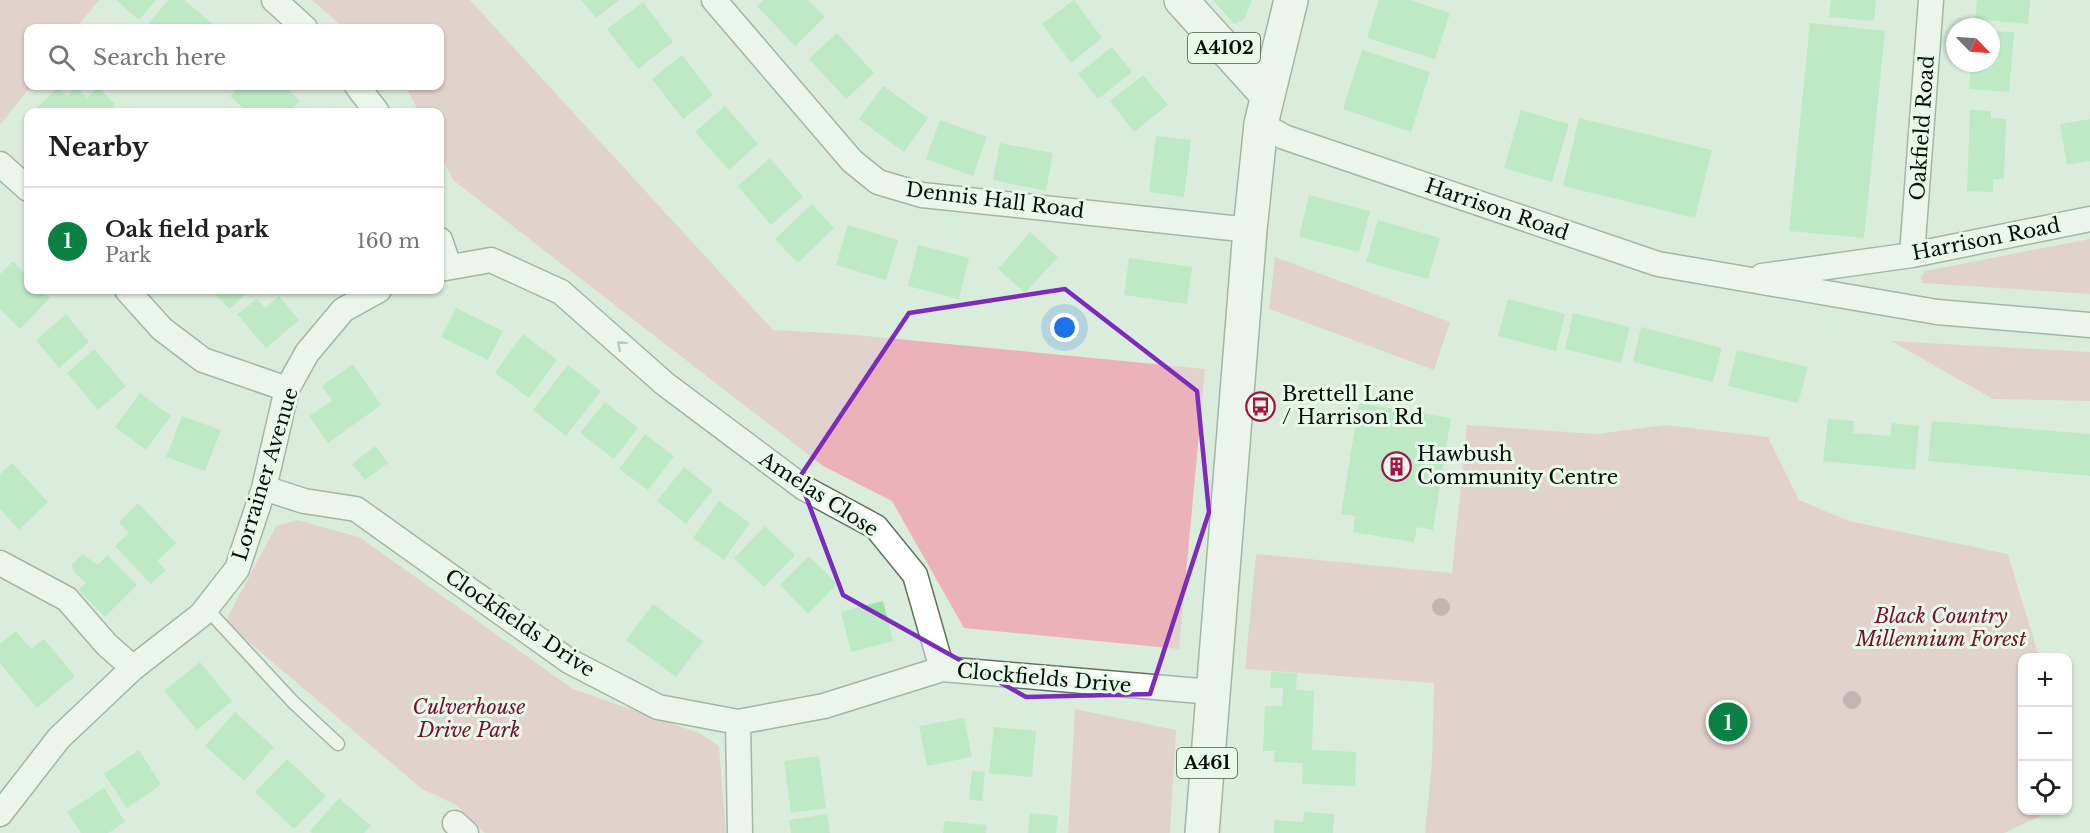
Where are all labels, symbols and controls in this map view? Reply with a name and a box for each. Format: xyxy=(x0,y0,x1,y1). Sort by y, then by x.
north arrow xyxy=(1946,18,2000,72)
search box xyxy=(24,24,444,90)
road number: A4102 xyxy=(1188,33,1260,63)
icon: search xyxy=(45,41,78,74)
text: Search here xyxy=(93,44,226,71)
street label: Oakfield Road xyxy=(1905,55,1939,201)
text: Nearby xyxy=(48,131,149,163)
street label: Harrison Road xyxy=(1422,173,1572,245)
street label: Dennis Hall Road xyxy=(904,177,1086,223)
street label: Harrison Road xyxy=(1910,213,2062,265)
text: Oak field park xyxy=(105,216,269,243)
text: 1 xyxy=(63,229,72,253)
text: 160 m xyxy=(357,229,420,253)
text: Park xyxy=(105,243,151,267)
your location xyxy=(1050,313,1079,342)
one-way arrow xyxy=(617,341,628,352)
place label: Brettell Lane / Harrison Rd xyxy=(1282,382,1423,429)
street label: Lorrainer Avenue xyxy=(227,384,303,564)
bus stop icon: Brettell Lane / Harrison Rd xyxy=(1245,390,1277,422)
place label: Hawbush Community Centre xyxy=(1417,442,1618,489)
street label: Amelas Close xyxy=(754,446,883,541)
building icon: Hawbush Community Centre xyxy=(1380,450,1412,482)
street label: Clockfields Drive xyxy=(441,564,599,682)
park label: Black Country Millennium Forest xyxy=(1855,604,2027,651)
map controls xyxy=(2018,653,2072,815)
button: + xyxy=(2018,653,2072,707)
street label: Clockfields Drive xyxy=(956,658,1132,698)
park label: Culverhouse Drive Park xyxy=(413,695,525,742)
pin: 1 xyxy=(1708,700,1748,744)
button: − xyxy=(2018,707,2072,761)
road number: A461 xyxy=(1177,748,1237,778)
button: locate xyxy=(2018,761,2072,815)

